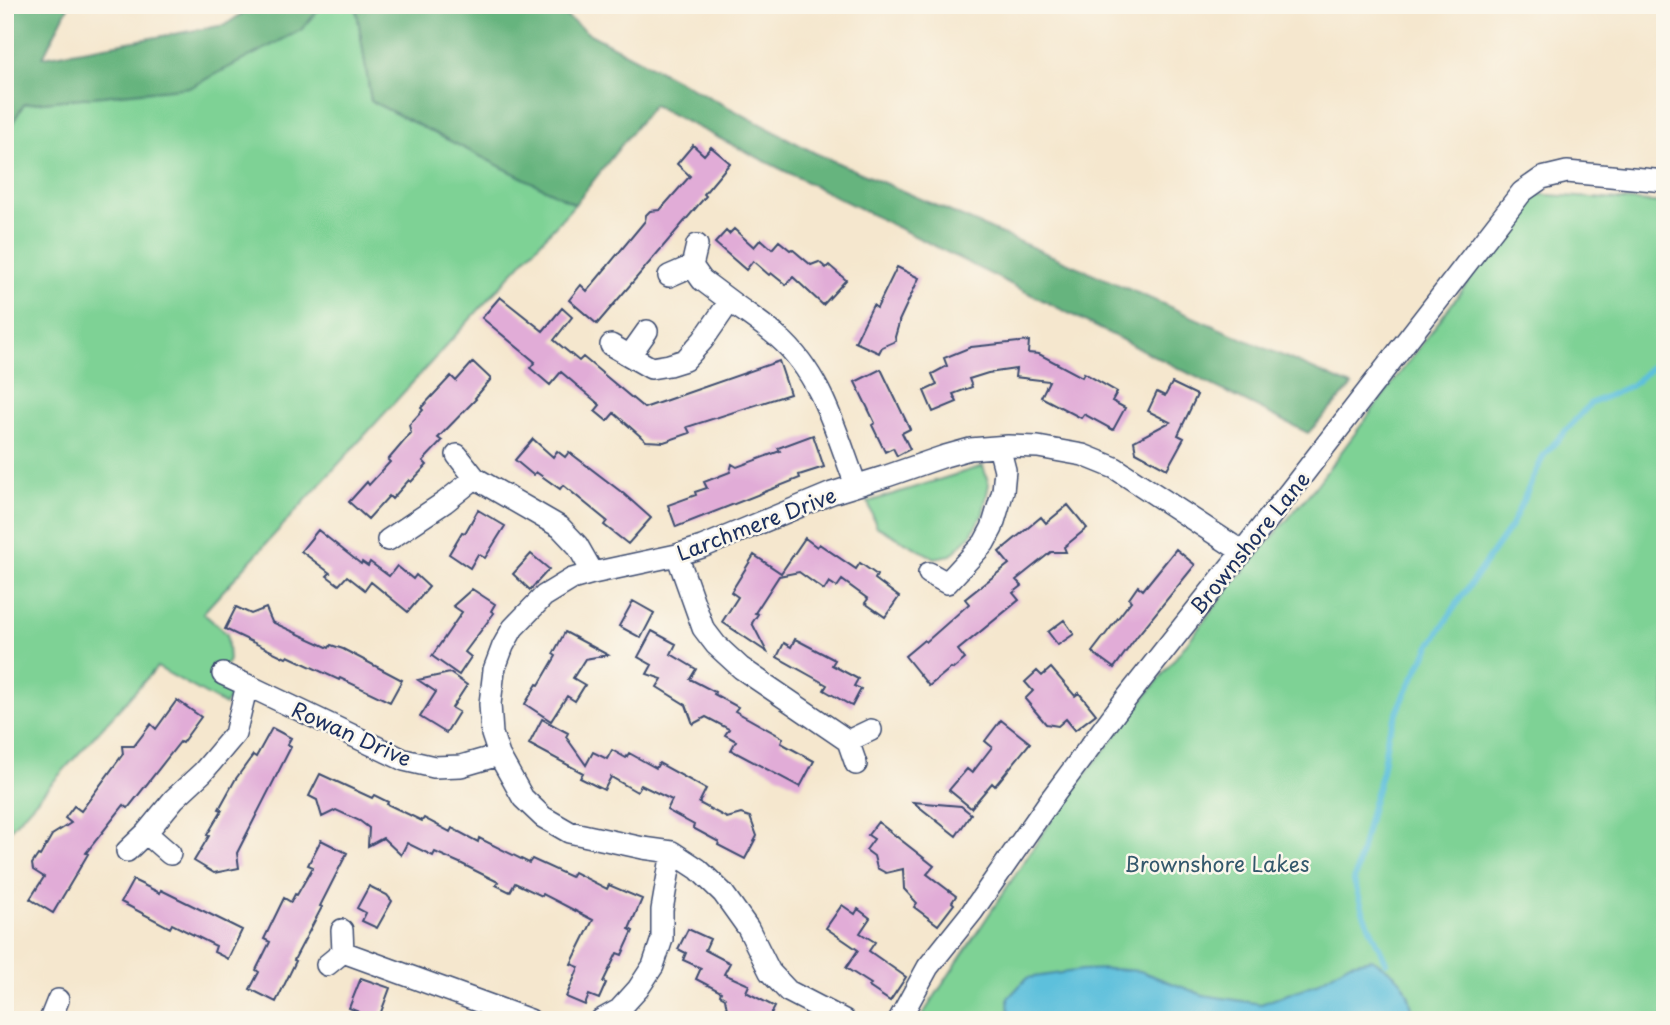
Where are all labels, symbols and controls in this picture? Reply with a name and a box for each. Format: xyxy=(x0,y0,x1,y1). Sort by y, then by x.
street label: Brownshore Lane xyxy=(1181,464,1317,620)
street label: Larchmere Drive xyxy=(672,478,840,568)
street label: Rowan Drive xyxy=(287,692,417,774)
park label: Brownshore Lakes xyxy=(1124,847,1310,879)

